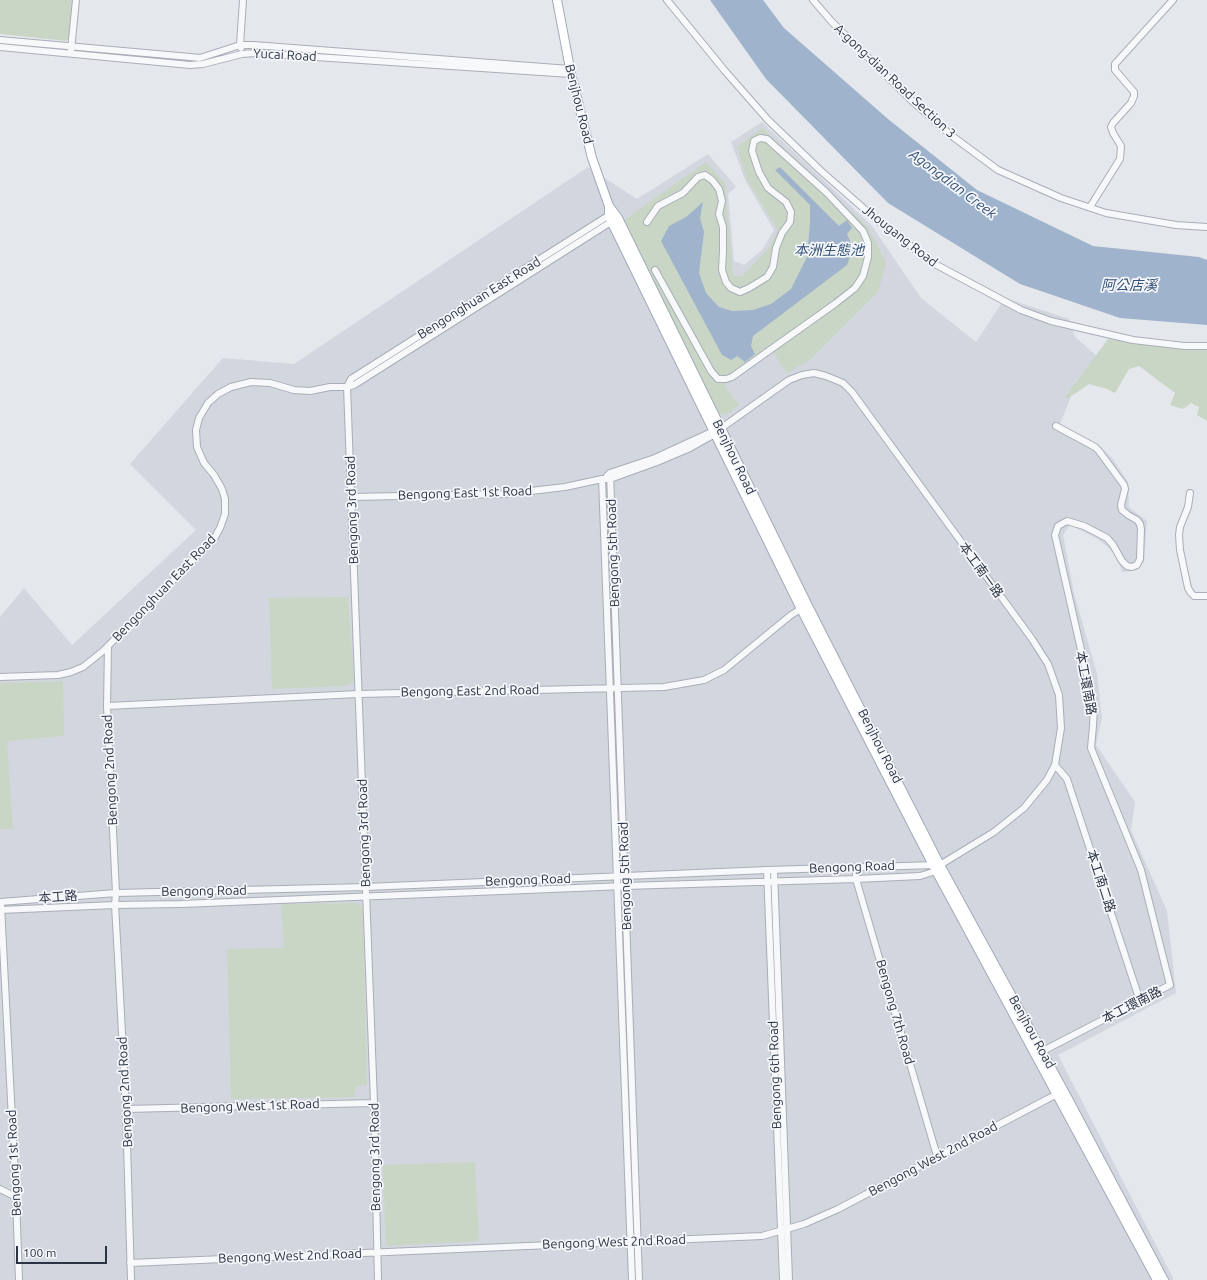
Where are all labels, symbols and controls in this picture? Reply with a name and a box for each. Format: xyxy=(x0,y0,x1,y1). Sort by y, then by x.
street label: A-gong-dian Road Section 3 xyxy=(831,21,959,141)
street label: Yucai Road xyxy=(253,46,317,64)
street label: Benjhou Road xyxy=(562,63,596,145)
water label: Agongdian Creek xyxy=(906,146,1000,222)
street label: Jhougang Road xyxy=(859,202,941,270)
water label: 本洲生態池 xyxy=(794,242,864,258)
street label: Bengonghuan East Road xyxy=(414,254,544,342)
water label: 阿公店溪 xyxy=(1101,277,1157,293)
street label: Benjhou Road xyxy=(709,417,759,497)
street label: Bengong 3rd Road xyxy=(342,455,362,565)
street label: Bengong East 1st Road xyxy=(398,483,532,503)
street label: Bengong 5th Road xyxy=(603,498,623,608)
street label: Bengonghuan East Road xyxy=(109,531,219,645)
street label: 本工南一路 xyxy=(956,539,1006,601)
street label: 本工環南路 xyxy=(1073,650,1099,716)
street label: Bengong East 2nd Road xyxy=(400,682,540,700)
street label: Benjhou Road xyxy=(855,706,905,786)
street label: Bengong 2nd Road xyxy=(99,714,121,826)
street label: Bengong 3rd Road xyxy=(354,778,374,888)
street label: Bengong 5th Road xyxy=(615,821,635,931)
street label: 本工南二路 xyxy=(1084,848,1118,914)
street label: Bengong Road xyxy=(809,858,895,876)
street label: Bengong Road xyxy=(485,871,571,889)
street label: Bengong Road xyxy=(161,882,247,900)
street label: 本工路 xyxy=(38,888,78,906)
street label: Bengong 7th Road xyxy=(873,958,917,1066)
street label: 本工環南路 xyxy=(1100,983,1164,1027)
street label: Benjhou Road xyxy=(1005,993,1059,1071)
street label: Bengong 6th Road xyxy=(765,1020,785,1130)
street label: Bengong 2nd Road xyxy=(114,1036,136,1148)
street label: Bengong West 1st Road xyxy=(180,1096,320,1116)
street label: Bengong 3rd Road xyxy=(366,1103,384,1211)
street label: Bengong 1st Road xyxy=(3,1109,25,1217)
street label: Bengong West 2nd Road xyxy=(866,1118,1000,1200)
street label: Bengong West 2nd Road xyxy=(542,1232,686,1252)
scale bar xyxy=(18,1238,109,1264)
text: 100 m xyxy=(23,1246,56,1259)
street label: Bengong West 2nd Road xyxy=(218,1246,362,1266)

